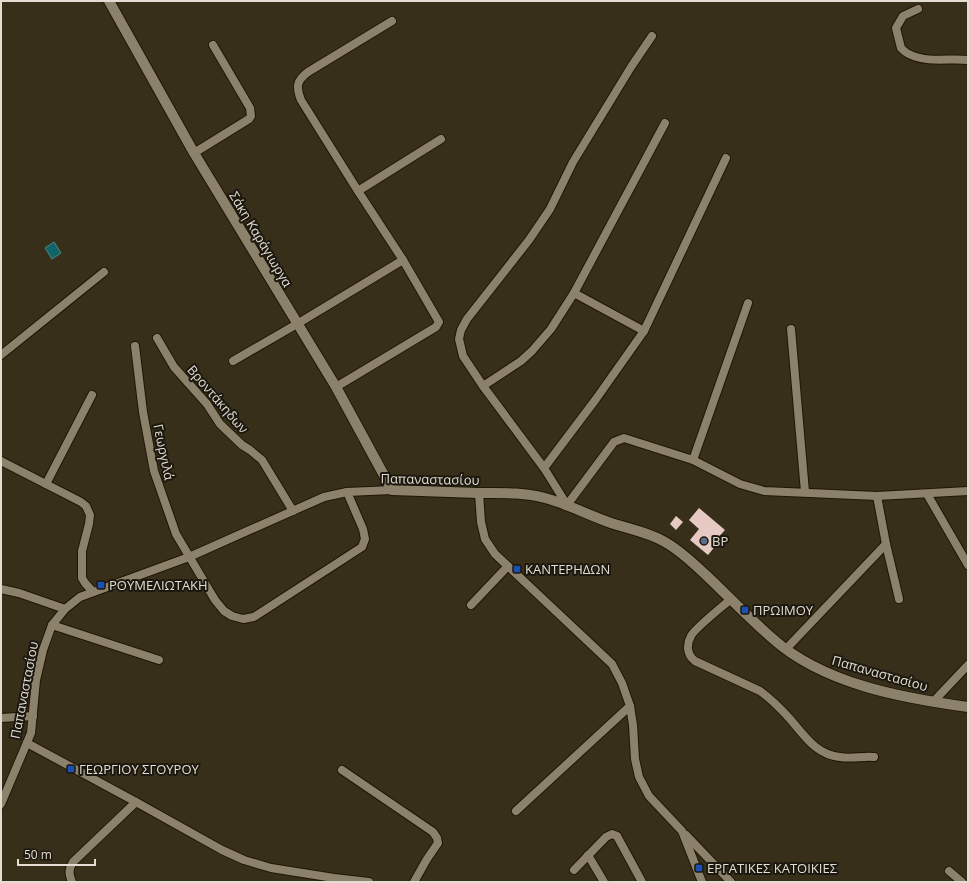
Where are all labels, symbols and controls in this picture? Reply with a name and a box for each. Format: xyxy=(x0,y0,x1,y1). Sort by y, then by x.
street label: Σάκη Καράγιωργα xyxy=(225,188,297,290)
street label: Βροντάκηδων xyxy=(183,361,253,437)
street label: Γεωργιλά xyxy=(149,422,179,482)
street label: Παπαναστασίου xyxy=(380,469,480,489)
place label: BP xyxy=(712,532,728,550)
marker: BP xyxy=(699,536,709,546)
place label: ΚΑΝΤΕΡΗΔΩΝ xyxy=(525,560,610,578)
marker: ΚΑΝΤΕΡΗΔΩΝ xyxy=(512,564,522,574)
place label: ΡΟΥΜΕΛΙΩΤΑΚΗ xyxy=(109,576,208,594)
marker: ΡΟΥΜΕΛΙΩΤΑΚΗ xyxy=(96,580,106,590)
place label: ΠΡΩΙΜΟΥ xyxy=(753,601,814,619)
marker: ΠΡΩΙΜΟΥ xyxy=(740,605,750,615)
street label: Παπαναστασίου xyxy=(6,640,42,740)
street label: Παπαναστασίου xyxy=(830,651,930,695)
place label: ΓΕΩΡΓΙΟΥ ΣΓΟΥΡΟΥ xyxy=(79,760,200,778)
marker: ΓΕΩΡΓΙΟΥ ΣΓΟΥΡΟΥ xyxy=(66,764,76,774)
scale bar xyxy=(18,841,95,867)
text: 50 m xyxy=(24,846,52,863)
place label: ΕΡΓΑΤΙΚΕΣ ΚΑΤΟΙΚΙΕΣ xyxy=(707,859,838,877)
marker: ΕΡΓΑΤΙΚΕΣ ΚΑΤΟΙΚΙΕΣ xyxy=(694,863,704,873)

